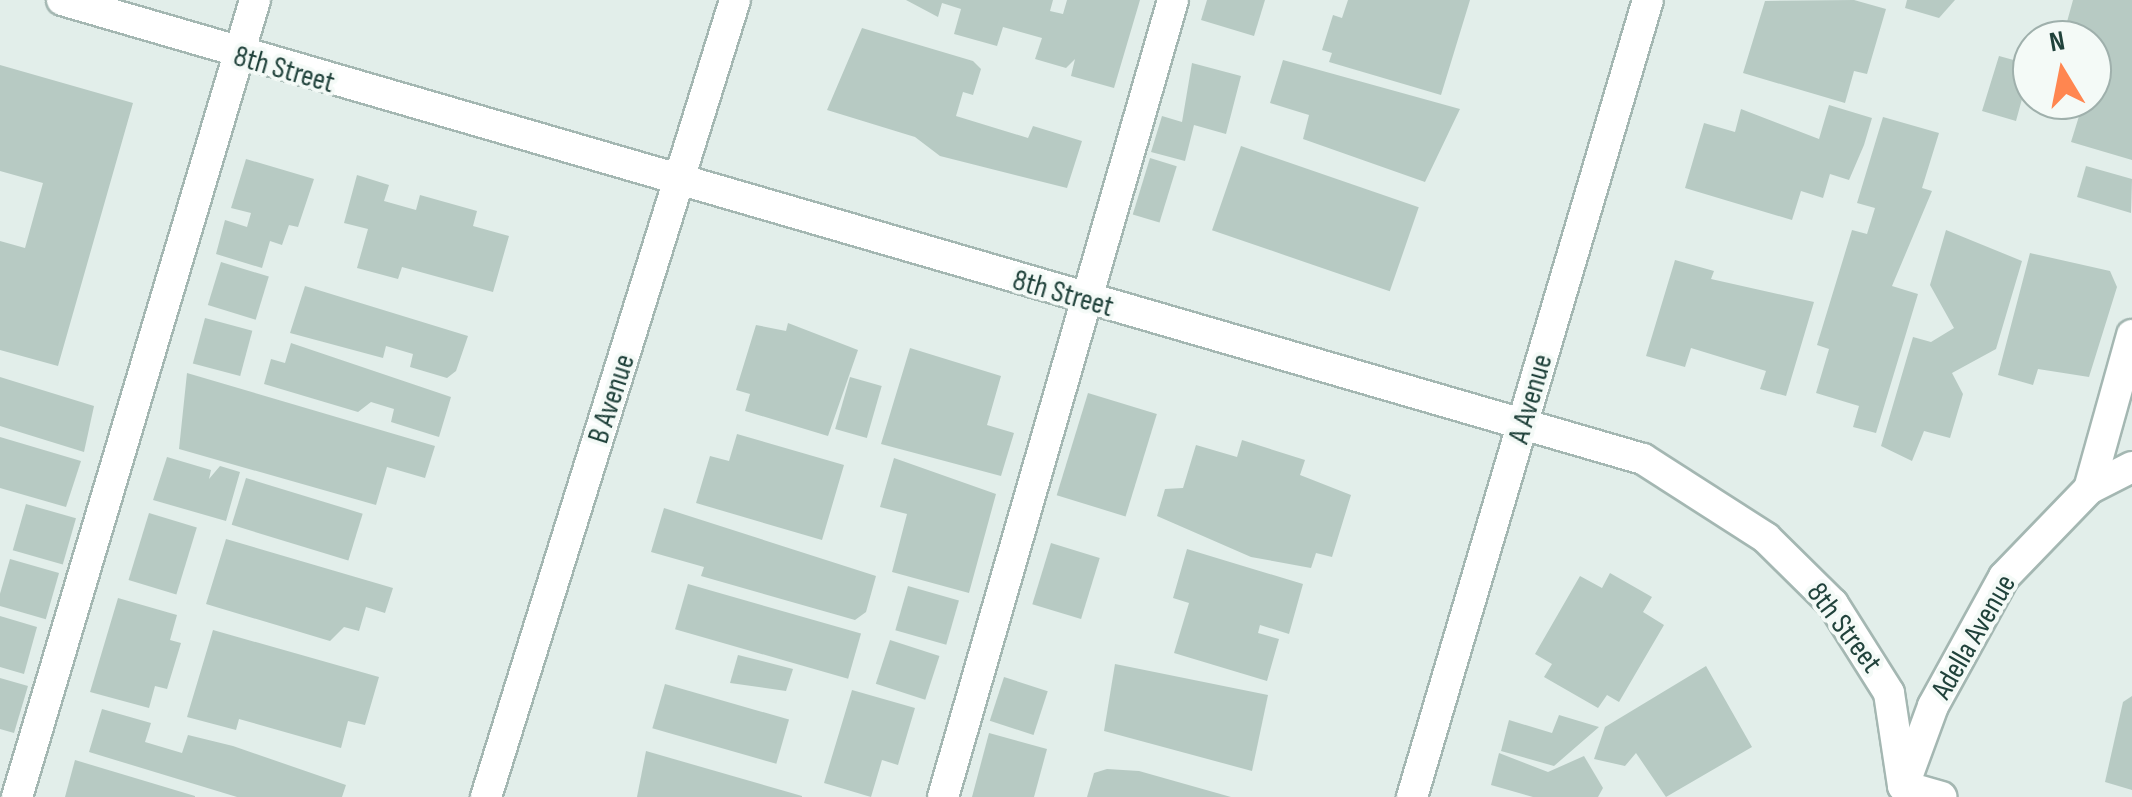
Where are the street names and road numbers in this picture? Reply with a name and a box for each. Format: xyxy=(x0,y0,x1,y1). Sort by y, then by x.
street label: 8th Street xyxy=(229,38,339,102)
street label: 8th Street xyxy=(1008,262,1118,326)
street label: B Avenue xyxy=(581,350,643,448)
street label: A Avenue xyxy=(1501,350,1561,448)
street label: Adella Avenue xyxy=(1924,568,2024,706)
street label: 8th Street xyxy=(1799,576,1889,680)

